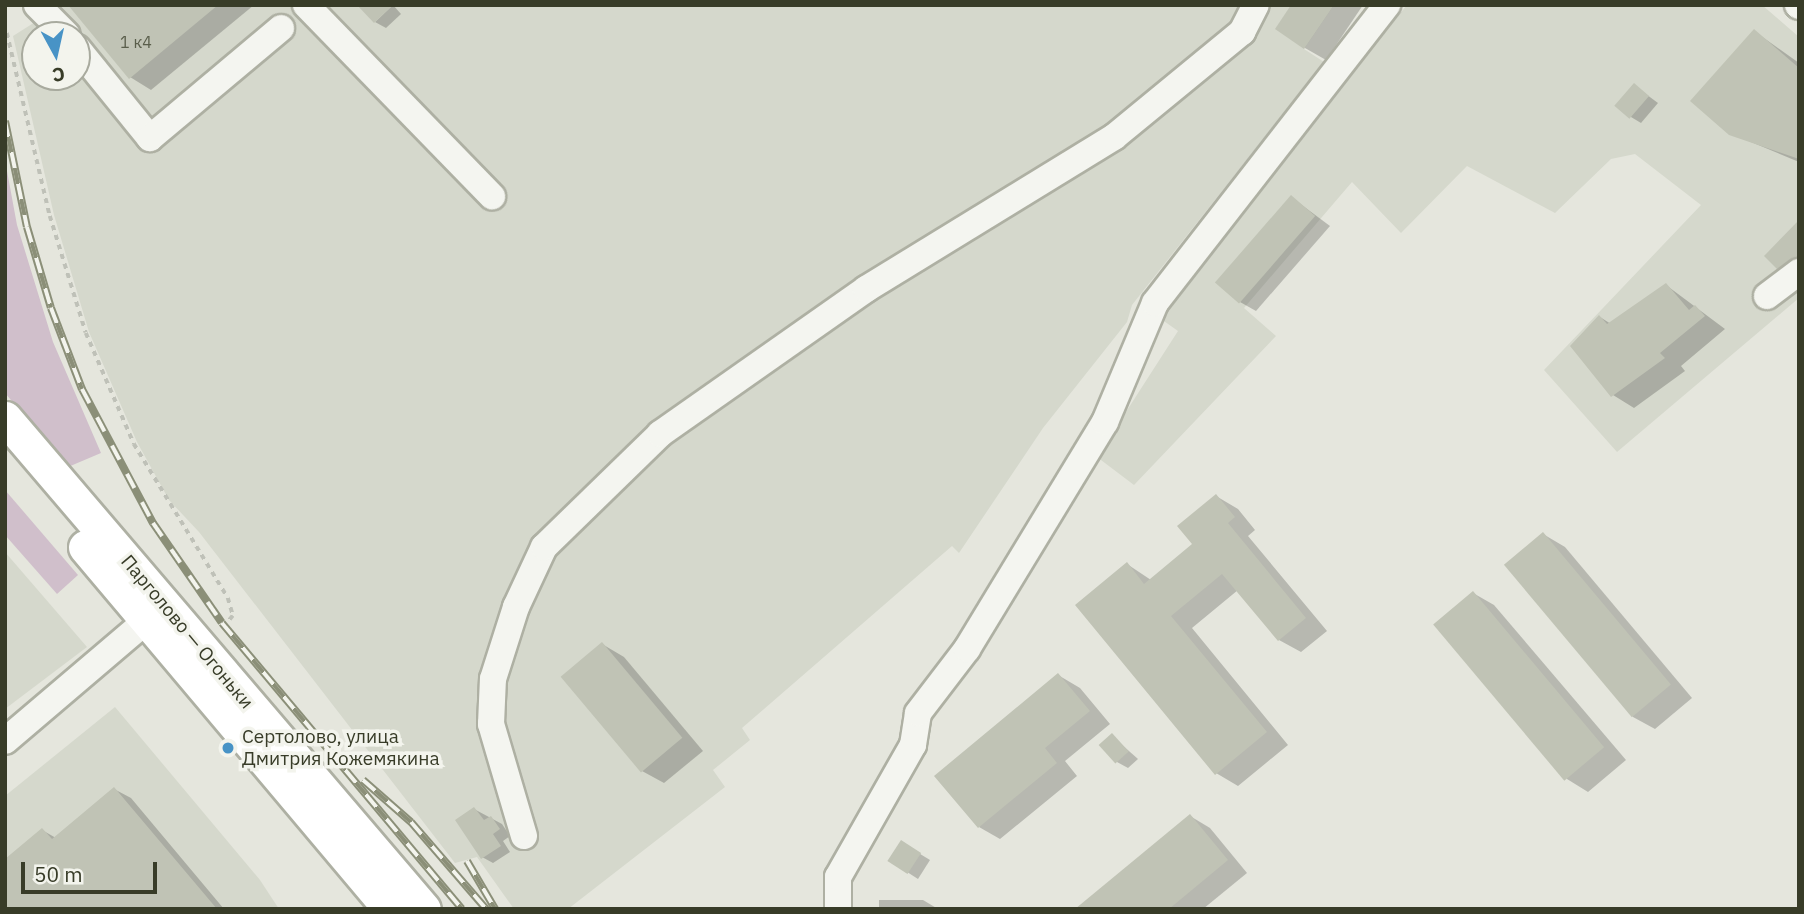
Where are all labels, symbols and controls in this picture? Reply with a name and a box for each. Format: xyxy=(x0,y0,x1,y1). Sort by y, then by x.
north arrow xyxy=(21,21,91,91)
house number: 1 к4 xyxy=(120,32,152,52)
text: С xyxy=(51,62,66,88)
street label: Парголово — Огоньки xyxy=(116,550,258,714)
place label: Сертолово, улица Дмитрия Кожемякина xyxy=(242,726,440,770)
marker: Сертолово, улица Дмитрия Кожемякина xyxy=(220,740,236,756)
scale bar xyxy=(24,848,161,892)
text: 50 m xyxy=(34,860,83,888)

